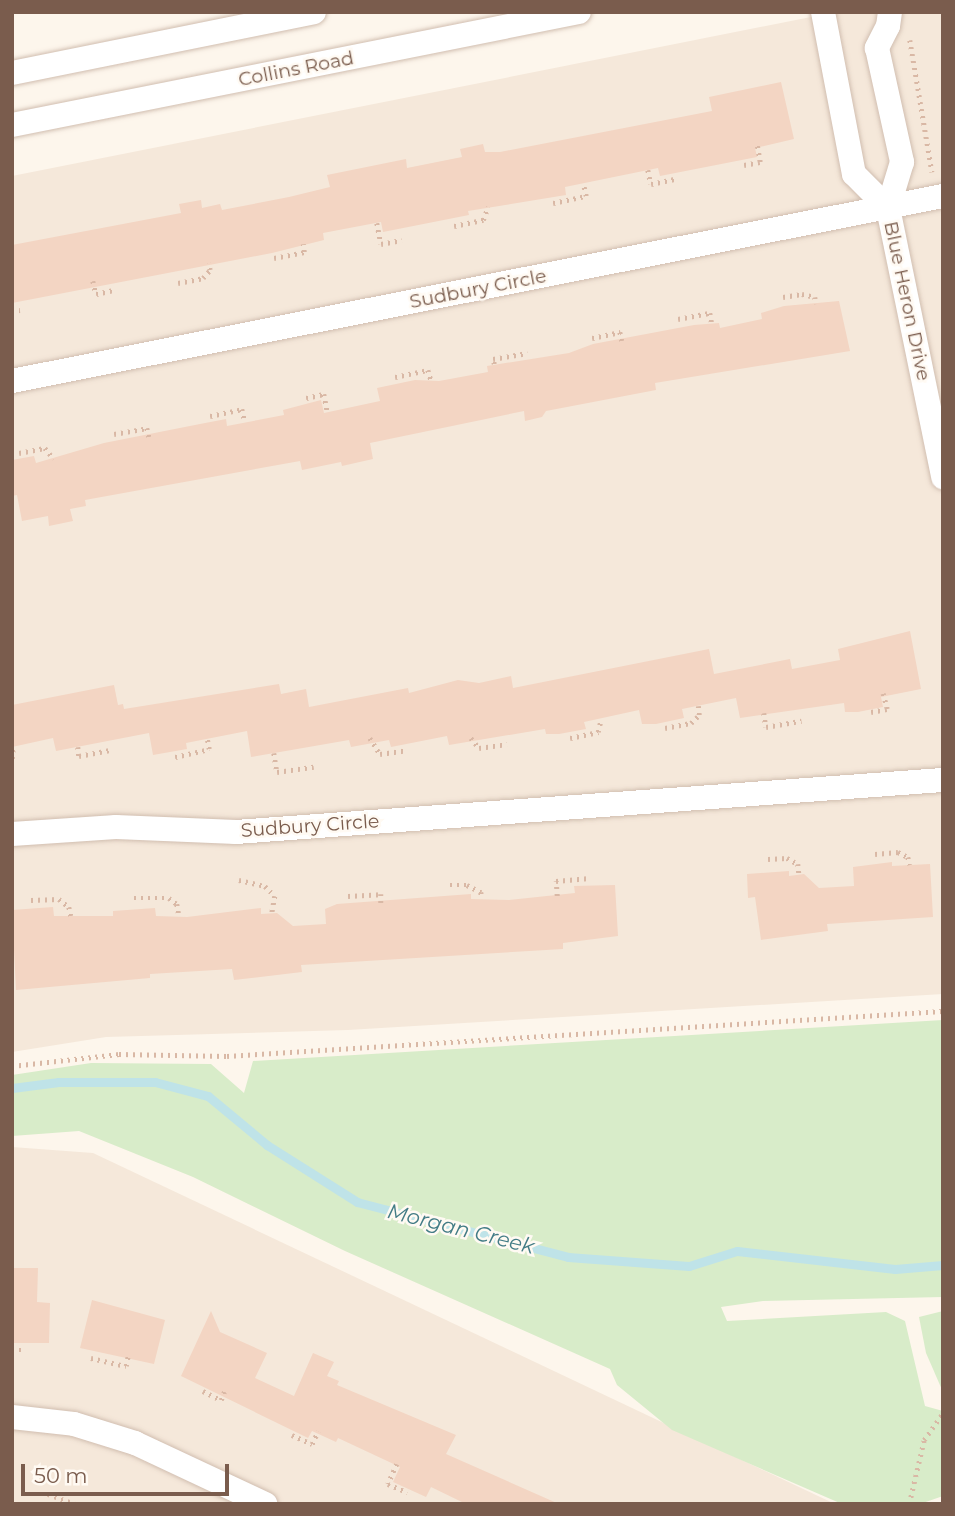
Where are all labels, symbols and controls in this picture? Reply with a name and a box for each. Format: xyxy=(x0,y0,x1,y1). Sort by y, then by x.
street label: Collins Road xyxy=(236,47,356,91)
street label: Blue Heron Drive xyxy=(879,219,935,383)
street label: Sudbury Circle xyxy=(408,265,548,313)
street label: Sudbury Circle xyxy=(240,810,380,842)
water label: Morgan Creek xyxy=(385,1199,537,1259)
scale bar xyxy=(24,1450,233,1494)
text: 50 m xyxy=(34,1463,88,1488)

